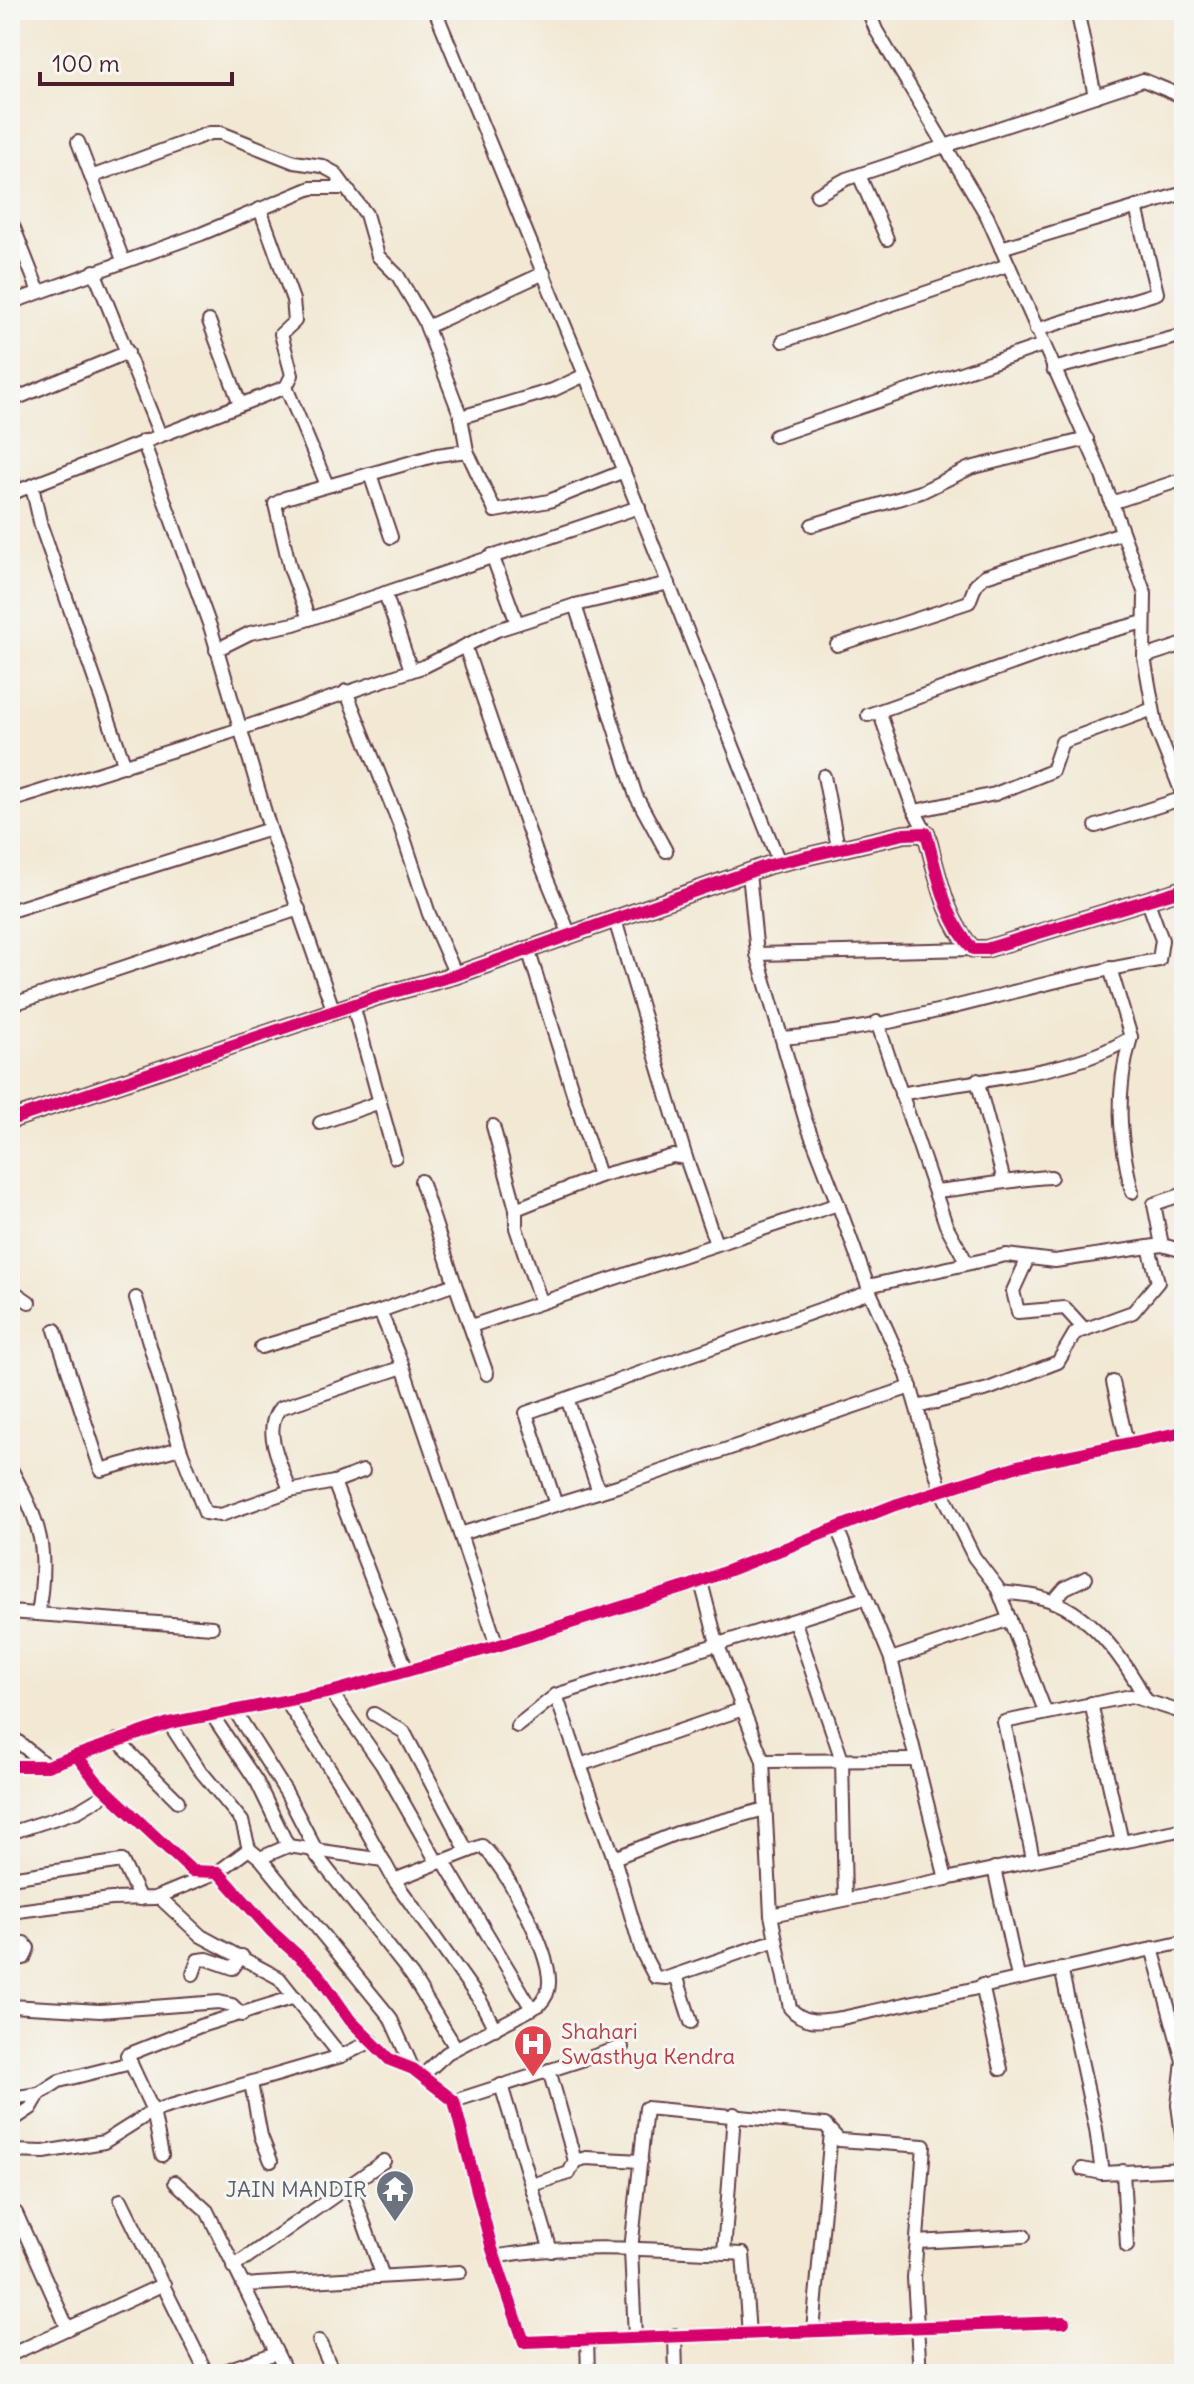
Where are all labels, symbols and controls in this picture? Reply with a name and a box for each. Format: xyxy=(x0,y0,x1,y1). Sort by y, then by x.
scale bar xyxy=(40,36,232,86)
text: 100 m xyxy=(52,48,120,78)
place label: Shahari Swasthya Kendra xyxy=(561,2017,735,2070)
hospital icon: Shahari Swasthya Kendra xyxy=(512,2023,554,2078)
temple icon: JAIN MANDIR xyxy=(374,2168,416,2223)
place label: JAIN MANDIR xyxy=(226,2175,367,2203)

